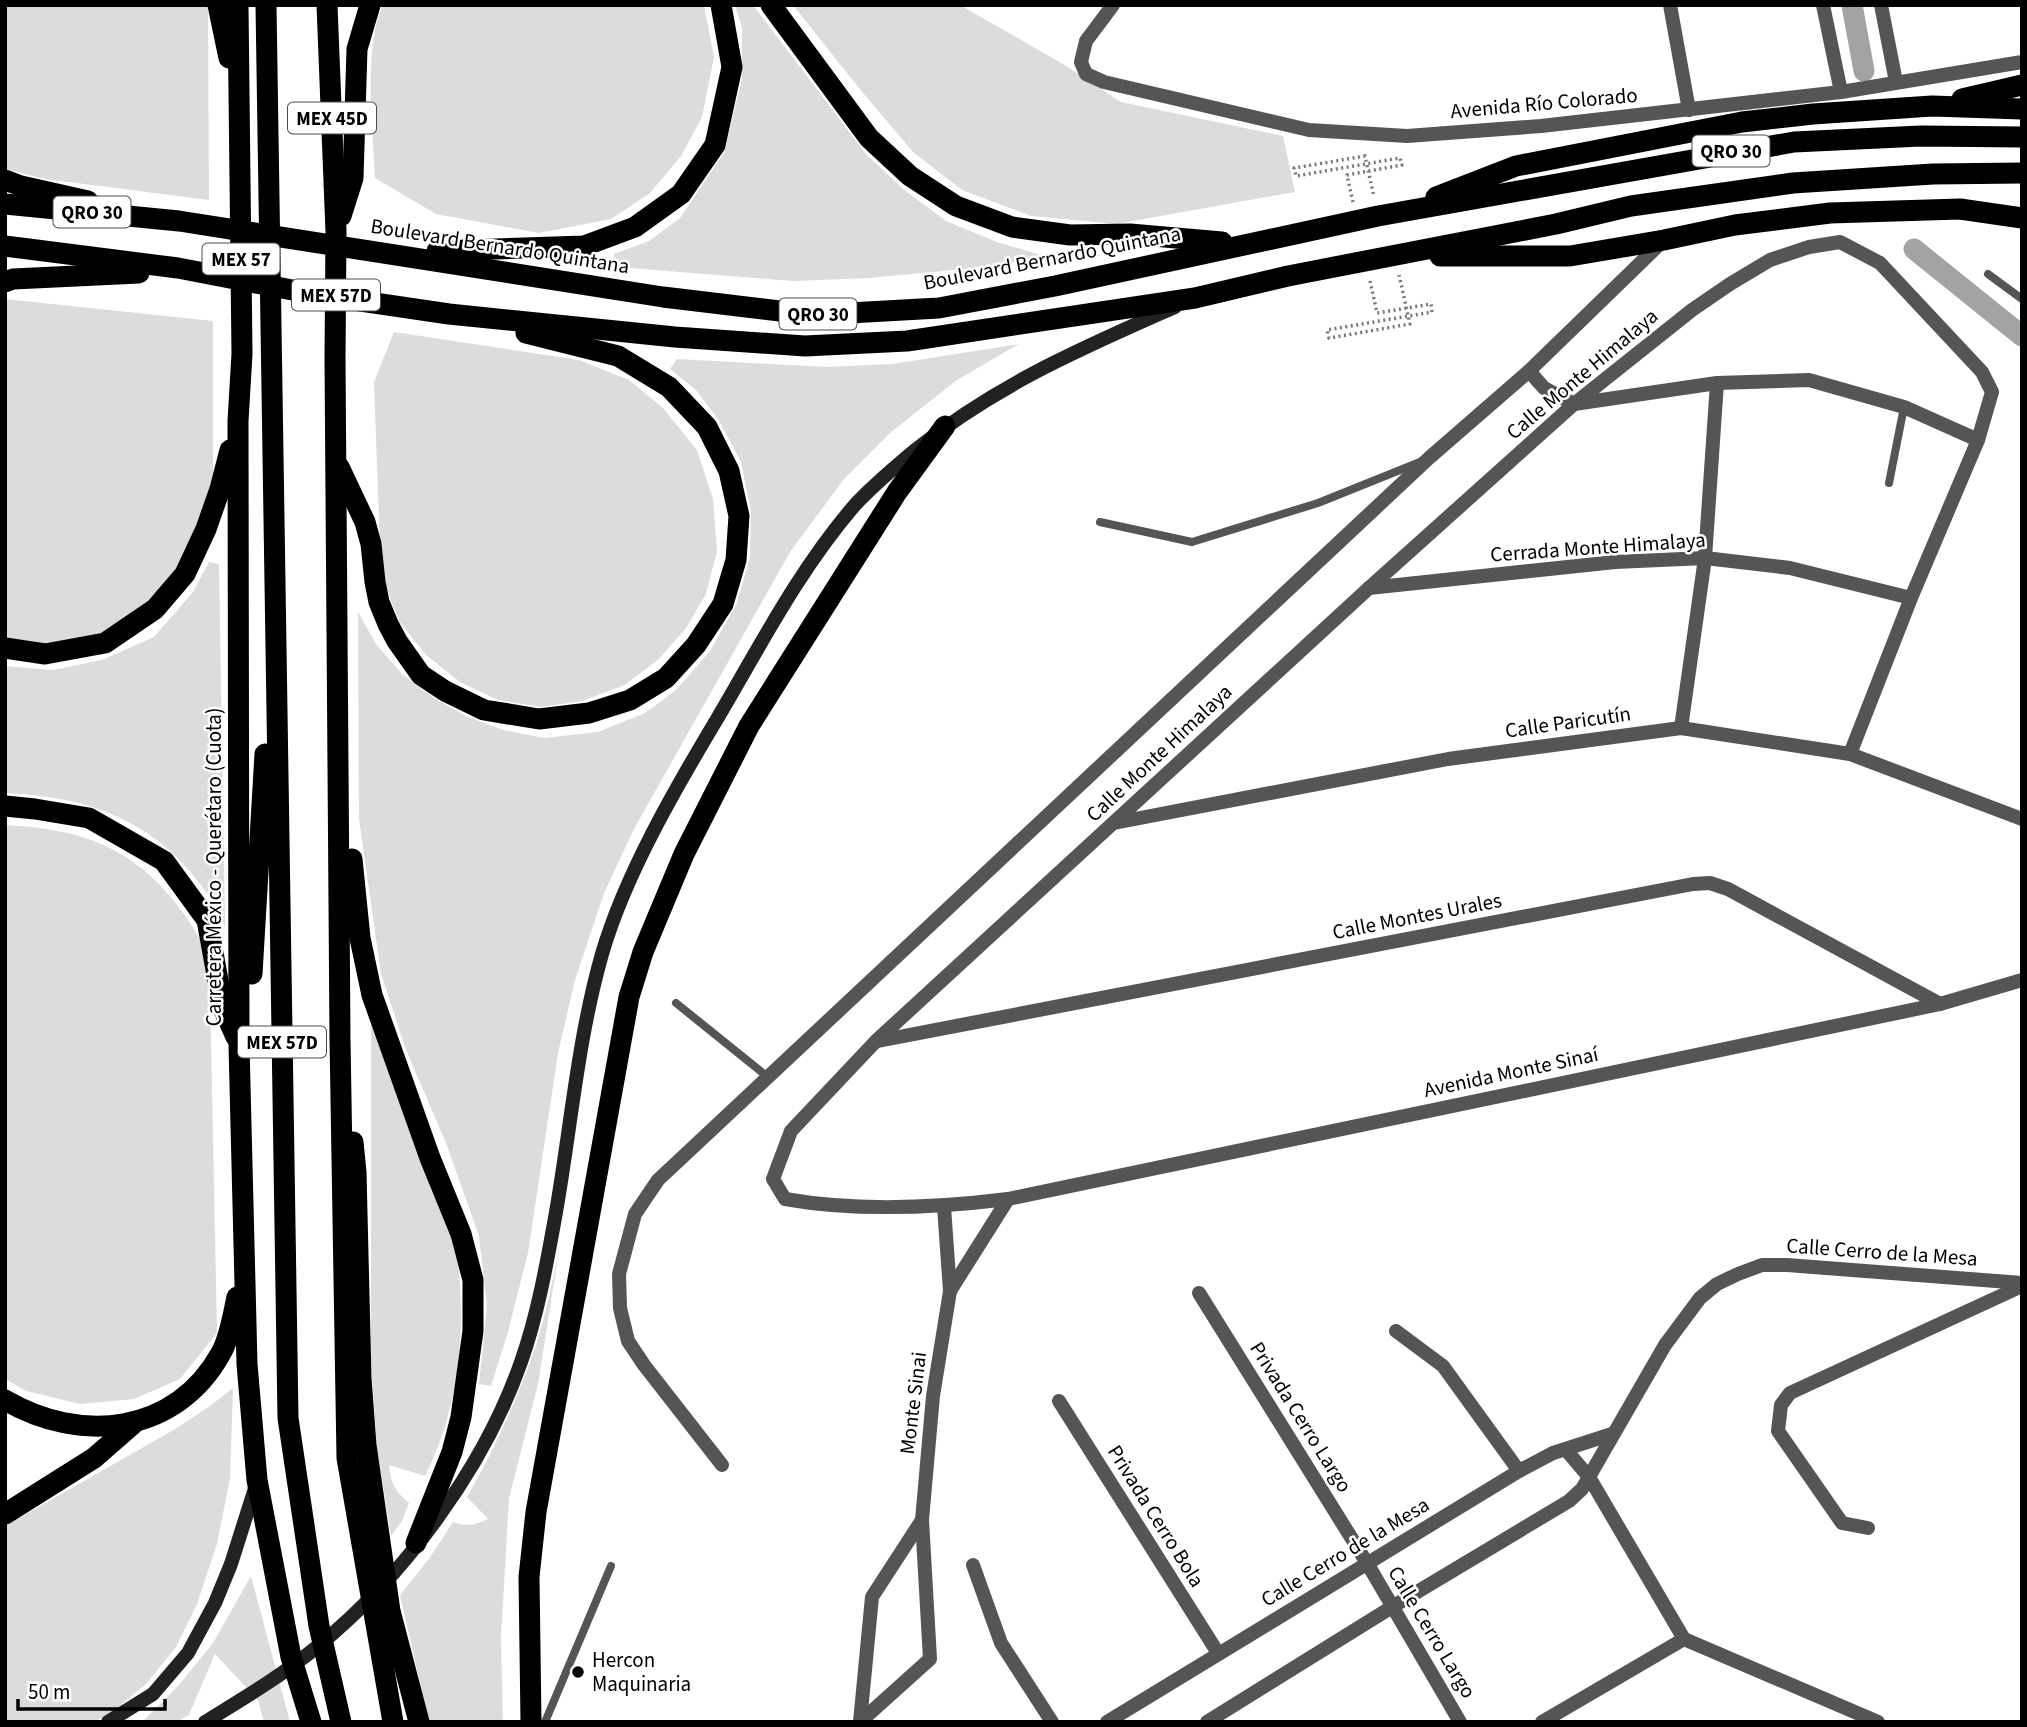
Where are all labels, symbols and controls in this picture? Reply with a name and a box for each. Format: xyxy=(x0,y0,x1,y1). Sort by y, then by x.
street label: Avenida Río Colorado xyxy=(1449,80,1639,126)
road number: MEX 45D xyxy=(288,102,376,134)
road number: QRO 30 xyxy=(1692,136,1770,167)
road number: QRO 30 xyxy=(54,196,130,228)
street label: Boulevard Bernardo Quintana xyxy=(368,211,632,281)
street label: Boulevard Bernardo Quintana xyxy=(921,218,1183,298)
road number: MEX 57 xyxy=(202,244,280,274)
road number: MEX 57D xyxy=(292,280,380,310)
road number: QRO 30 xyxy=(780,298,856,330)
street label: Calle Monte Himalaya xyxy=(1499,301,1665,447)
street label: Cerrada Monte Himalaya xyxy=(1489,525,1707,569)
street label: Calle Monte Himalaya xyxy=(1079,677,1239,829)
street label: Calle Paricutín xyxy=(1503,698,1633,746)
street label: Carretera México - Querétaro (Cuota) xyxy=(199,708,229,1026)
street label: Calle Montes Urales xyxy=(1330,885,1504,947)
road number: MEX 57D xyxy=(238,1026,326,1058)
street label: Avenida Monte Sinaí xyxy=(1421,1039,1602,1105)
street label: Calle Cerro de la Mesa xyxy=(1785,1230,1979,1274)
street label: Privada Cerro Largo xyxy=(1243,1336,1359,1498)
street label: Monte Sinai xyxy=(892,1350,934,1456)
street label: Privada Cerro Bola xyxy=(1100,1439,1212,1593)
street label: Calle Cerro de la Mesa xyxy=(1255,1490,1435,1614)
street label: Calle Cerro Largo xyxy=(1381,1560,1483,1704)
place label: Hercon Maquinaria xyxy=(592,1645,691,1699)
marker: Hercon Maquinaria xyxy=(570,1664,586,1680)
scale bar xyxy=(18,1668,164,1712)
text: 50 m xyxy=(28,1677,70,1707)

